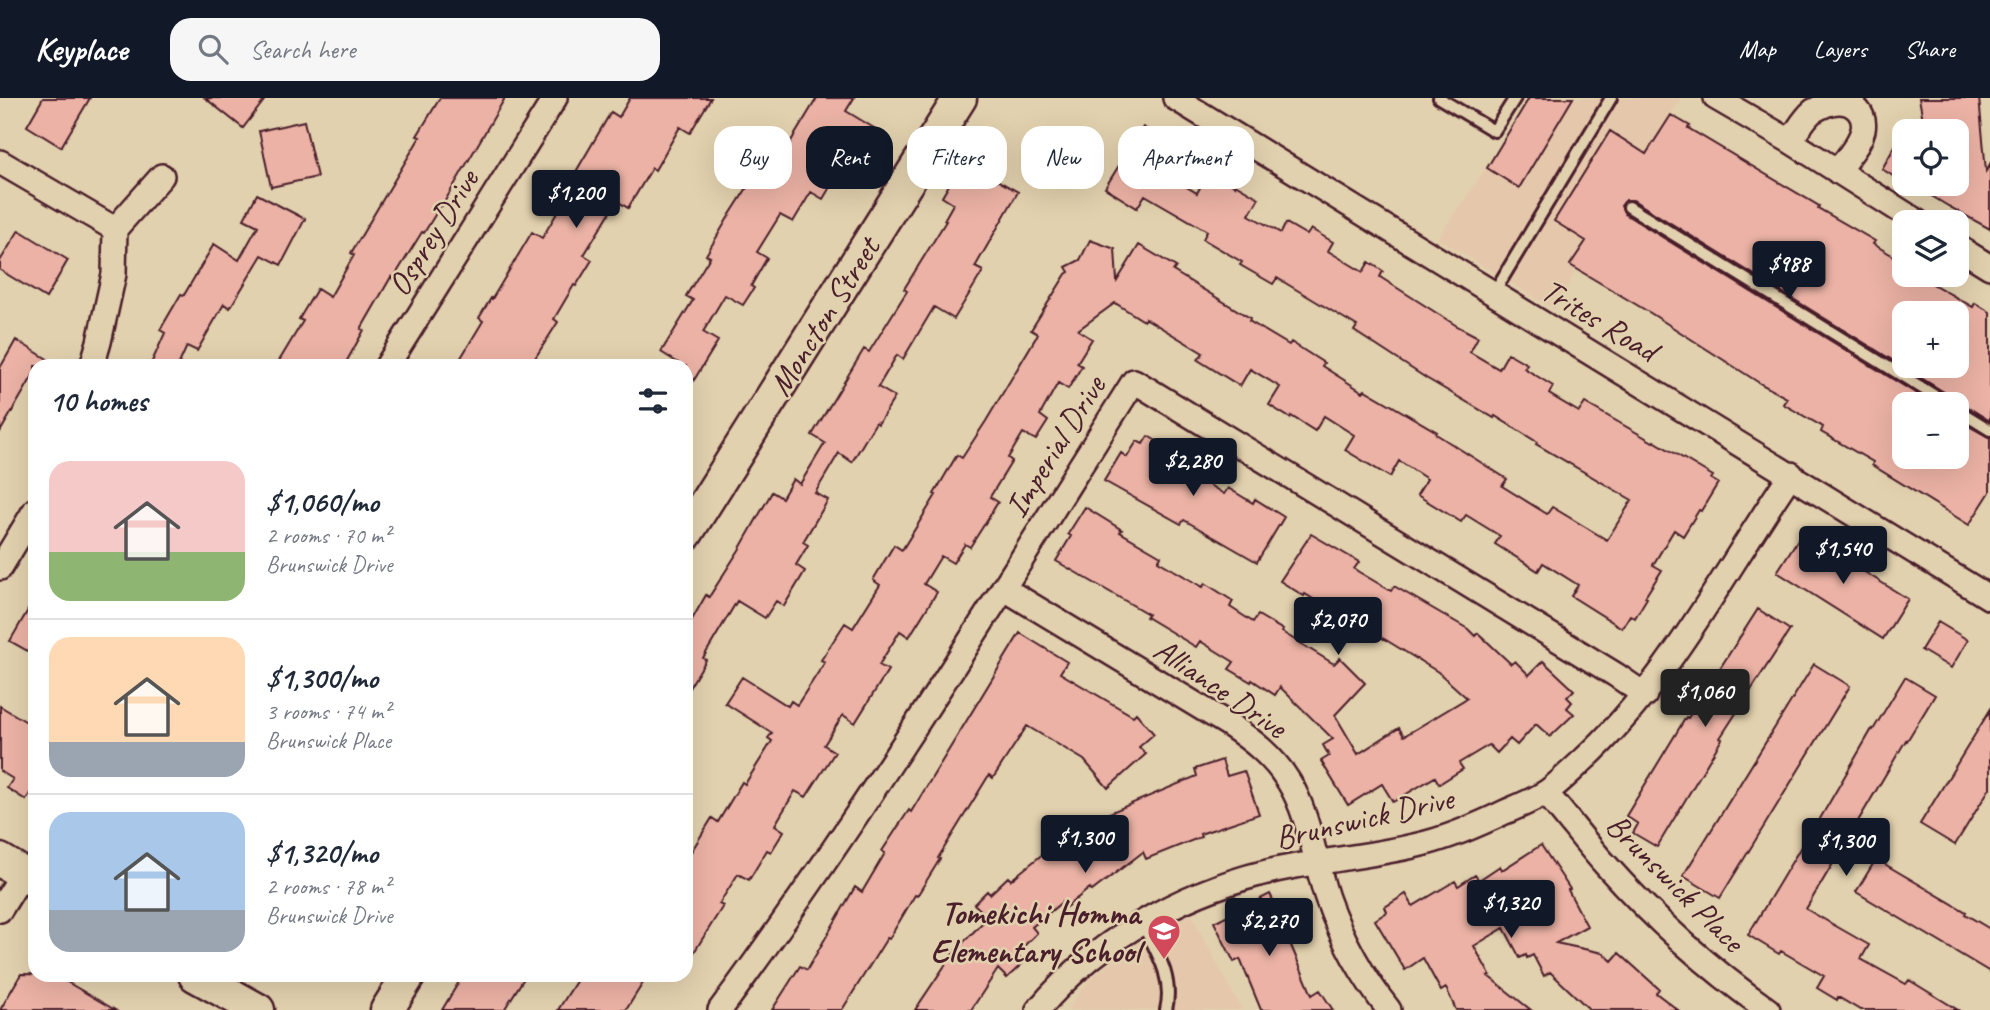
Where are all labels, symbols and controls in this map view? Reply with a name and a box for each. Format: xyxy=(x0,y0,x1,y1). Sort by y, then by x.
search box xyxy=(170,18,660,81)
text: Keyplace xyxy=(35,28,128,70)
icon: search xyxy=(194,30,232,68)
text: Search here xyxy=(250,33,356,66)
text: Map xyxy=(1739,34,1776,64)
text: Layers xyxy=(1814,34,1867,64)
text: Share xyxy=(1905,34,1955,64)
map controls xyxy=(1892,119,1969,469)
button: locate xyxy=(1892,119,1969,196)
chip: Buy xyxy=(714,126,792,189)
chip: Rent xyxy=(806,126,893,189)
chip: Filters xyxy=(907,126,1007,189)
chip: New xyxy=(1021,126,1104,189)
chip: Apartment xyxy=(1118,126,1254,189)
street label: Osprey Drive xyxy=(378,160,489,303)
pin: $1,200 xyxy=(519,170,633,230)
text: $1,200 xyxy=(548,178,604,207)
button: layers xyxy=(1892,210,1969,287)
street label: Moncton Street xyxy=(759,227,891,403)
pin: $988 xyxy=(1748,242,1830,301)
text: $988 xyxy=(1768,249,1810,278)
street label: Trites Road xyxy=(1534,269,1669,373)
button: + xyxy=(1892,301,1969,378)
street label: Imperial Drive xyxy=(995,366,1116,525)
text: 10 homes xyxy=(49,382,147,420)
icon: filters xyxy=(634,382,672,420)
button: − xyxy=(1892,392,1969,469)
pin: $2,280 xyxy=(1136,438,1250,498)
text: $2,280 xyxy=(1165,446,1221,475)
text: $1,060/mo xyxy=(266,483,379,521)
icon: home xyxy=(105,489,189,573)
text: 2 rooms · 70 m² xyxy=(266,521,390,550)
pin: $1,540 xyxy=(1786,526,1900,586)
text: $1,540 xyxy=(1815,534,1871,563)
text: Brunswick Drive xyxy=(266,550,392,579)
pin: $2,070 xyxy=(1281,598,1395,657)
text: $2,070 xyxy=(1310,605,1366,634)
street label: Alliance Drive xyxy=(1146,628,1297,749)
text: $1,300/mo xyxy=(266,659,378,697)
icon: home xyxy=(105,665,189,749)
pin: $1,060 xyxy=(1648,670,1762,729)
text: $1,060 xyxy=(1677,677,1733,706)
text: 3 rooms · 74 m² xyxy=(266,697,390,726)
text: Brunswick Place xyxy=(266,726,391,755)
street label: Brunswick Drive xyxy=(1271,777,1459,859)
street label: Brunswick Place xyxy=(1597,804,1755,963)
pin: $1,300 xyxy=(1028,816,1142,875)
pin: $1,300 xyxy=(1789,818,1903,878)
text: $1,300 xyxy=(1057,823,1113,852)
text: $1,300 xyxy=(1818,826,1874,855)
text: $1,320/mo xyxy=(266,834,378,872)
icon: home xyxy=(105,840,189,924)
text: 2 rooms · 78 m² xyxy=(266,872,390,901)
pin: $1,320 xyxy=(1454,880,1568,940)
text: $1,320 xyxy=(1483,888,1539,917)
place label: Tomekichi Homma Elementary School xyxy=(931,892,1146,972)
pin: $2,270 xyxy=(1212,898,1326,958)
text: Brunswick Drive xyxy=(266,901,392,930)
text: $2,270 xyxy=(1241,906,1297,935)
school or university icon: Tomekichi Homma Elementary School xyxy=(1145,912,1183,961)

